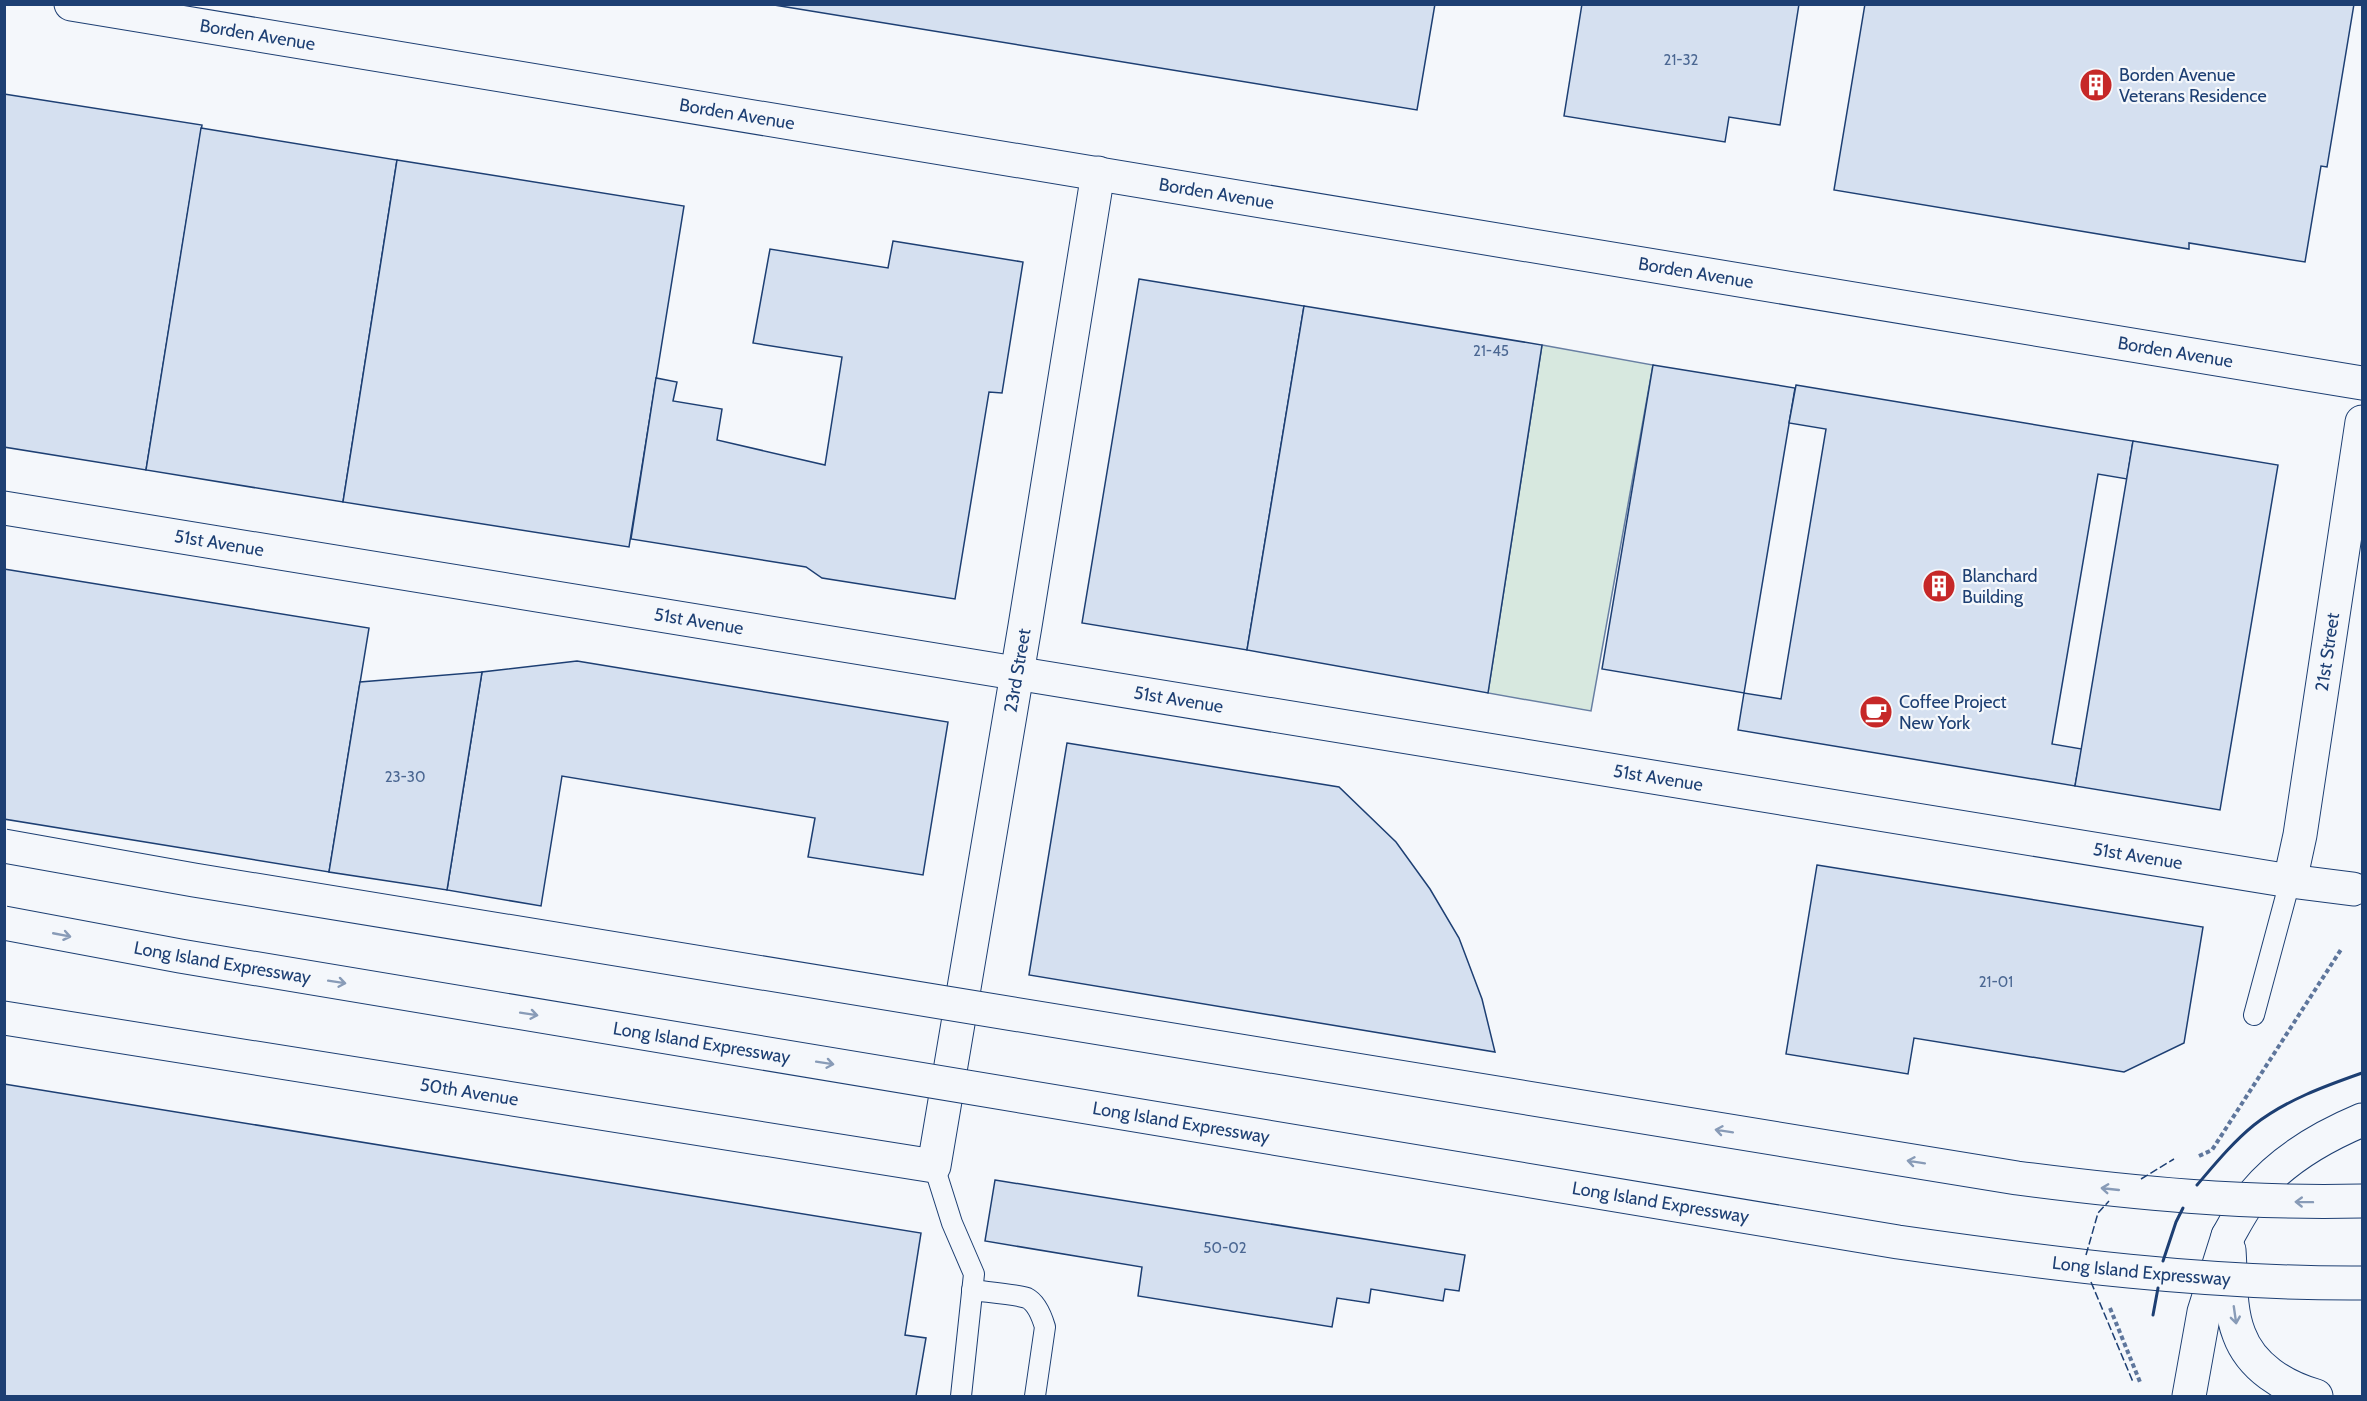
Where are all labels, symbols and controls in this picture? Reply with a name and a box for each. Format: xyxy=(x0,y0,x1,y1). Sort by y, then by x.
street label: Borden Avenue xyxy=(198,14,317,55)
house number: 21-32 xyxy=(1664,51,1699,69)
place label: Borden Avenue Veterans Residence xyxy=(2119,64,2267,107)
building icon: Borden Avenue Veterans Residence xyxy=(2078,67,2114,103)
street label: Borden Avenue xyxy=(678,94,796,135)
street label: Borden Avenue xyxy=(1157,173,1276,214)
street label: Borden Avenue xyxy=(1637,252,1755,293)
street label: Borden Avenue xyxy=(2116,332,2235,372)
house number: 21-45 xyxy=(1473,342,1509,360)
street label: 51st Avenue xyxy=(173,525,266,561)
place label: Blanchard Building xyxy=(1962,565,2038,608)
building icon: Blanchard Building xyxy=(1921,568,1957,604)
street label: 51st Avenue xyxy=(652,603,745,639)
street label: 21st Street xyxy=(2311,611,2344,693)
street label: 23rd Street xyxy=(1000,627,1035,714)
street label: 51st Avenue xyxy=(1132,682,1225,718)
place label: Coffee Project New York xyxy=(1899,691,2007,734)
cafe icon: Coffee Project New York xyxy=(1858,694,1894,730)
street label: 51st Avenue xyxy=(1612,760,1704,796)
house number: 23-30 xyxy=(385,768,425,786)
street label: 51st Avenue xyxy=(2091,838,2184,874)
one-way arrow xyxy=(52,930,71,941)
street label: Long Island Expressway xyxy=(132,937,313,989)
house number: 21-01 xyxy=(1979,973,2013,991)
one-way arrow xyxy=(326,977,346,988)
one-way arrow xyxy=(519,1009,539,1020)
street label: Long Island Expressway xyxy=(612,1017,792,1068)
one-way arrow xyxy=(815,1058,834,1069)
street label: 50th Avenue xyxy=(418,1073,520,1111)
street label: Long Island Expressway xyxy=(1091,1097,1271,1148)
one-way arrow xyxy=(1715,1125,1734,1136)
one-way arrow xyxy=(1907,1157,1927,1168)
street label: Long Island Expressway xyxy=(1570,1177,1751,1228)
one-way arrow xyxy=(2100,1184,2120,1195)
one-way arrow xyxy=(2295,1196,2315,1208)
house number: 50-02 xyxy=(1203,1239,1247,1257)
street label: Long Island Expressway xyxy=(2051,1252,2231,1290)
one-way arrow xyxy=(2229,1305,2240,1325)

